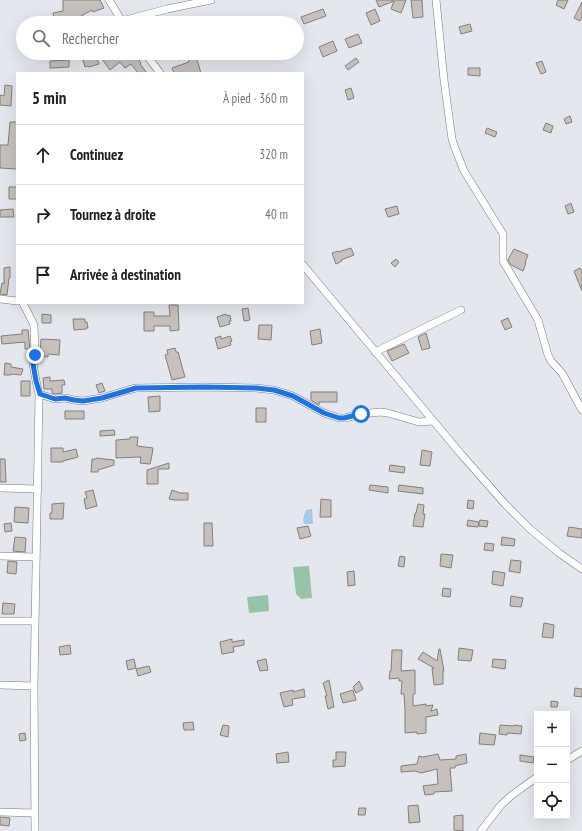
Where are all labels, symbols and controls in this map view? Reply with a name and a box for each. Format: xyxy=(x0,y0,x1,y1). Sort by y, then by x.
search box xyxy=(16,16,304,60)
icon: search xyxy=(30,27,52,49)
text: Rechercher xyxy=(62,29,119,48)
text: 5 min xyxy=(32,87,66,109)
text: À pied · 360 m xyxy=(223,90,288,107)
icon: ahead xyxy=(32,144,54,166)
text: Continuez xyxy=(70,145,123,164)
text: 320 m xyxy=(259,146,288,163)
icon: right xyxy=(32,204,54,226)
text: Tournez à droite xyxy=(70,205,156,224)
text: 40 m xyxy=(265,206,288,223)
icon: arrive xyxy=(32,264,54,286)
text: Arrivée à destination xyxy=(70,265,181,284)
route end xyxy=(26,346,44,364)
route start xyxy=(352,405,370,423)
map controls xyxy=(534,711,570,819)
button: + xyxy=(534,711,570,747)
button: − xyxy=(534,747,570,783)
button: locate xyxy=(534,783,570,819)

